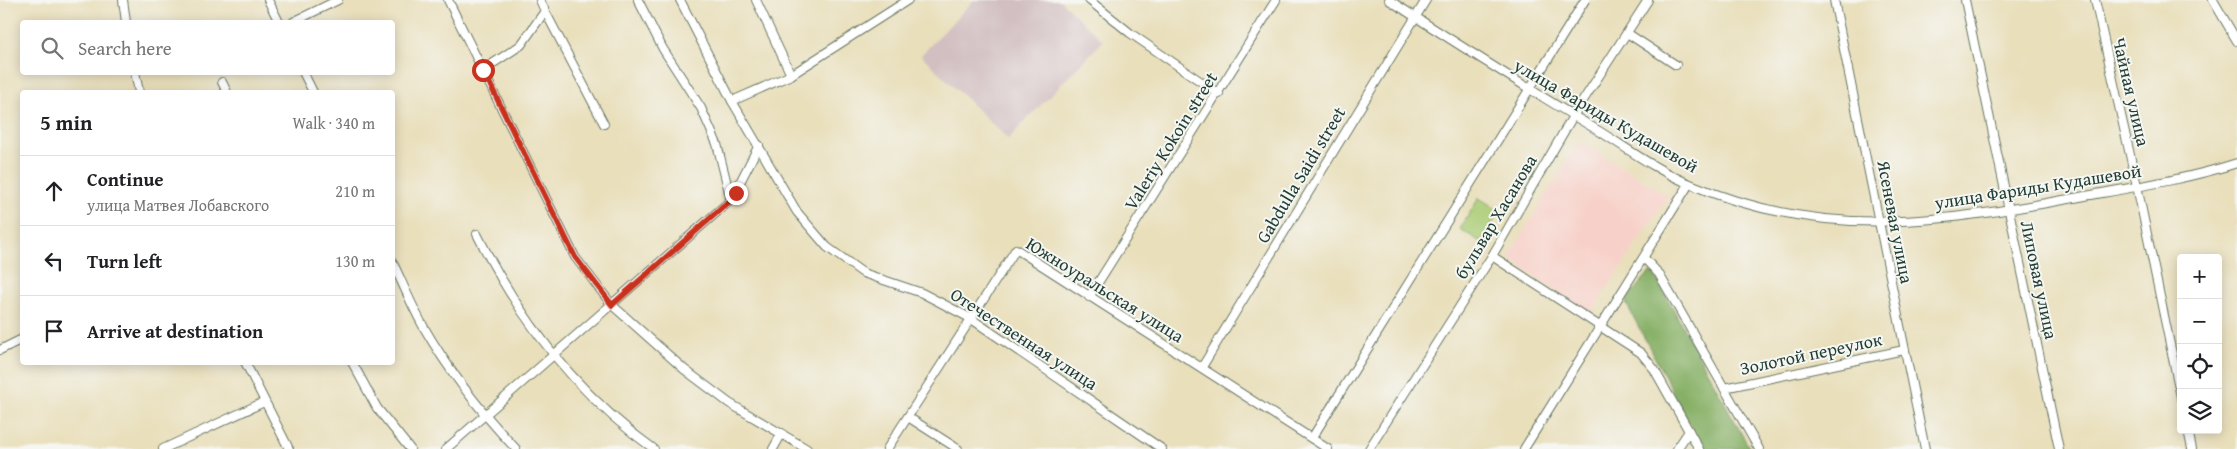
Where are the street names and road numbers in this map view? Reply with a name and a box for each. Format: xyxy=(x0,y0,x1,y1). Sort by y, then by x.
street label: Чайная улица xyxy=(2106,35,2157,149)
street label: улица Фариды Кудашевой xyxy=(1508,51,1704,180)
street label: Valeriy Kokoin street xyxy=(1117,66,1224,215)
street label: Gabdulla Saidi street xyxy=(1249,101,1352,248)
street label: бульвар Хасанова xyxy=(1448,149,1544,284)
street label: Ясеневая улица xyxy=(1870,157,1921,286)
street label: улица Фариды Кудашевой xyxy=(1932,157,2143,216)
street label: Липовая улица xyxy=(2014,218,2065,342)
street label: Южноуральская улица xyxy=(1021,230,1190,349)
street label: Отечественная улица xyxy=(945,281,1104,397)
street label: Золотой переулок xyxy=(1737,325,1885,382)

